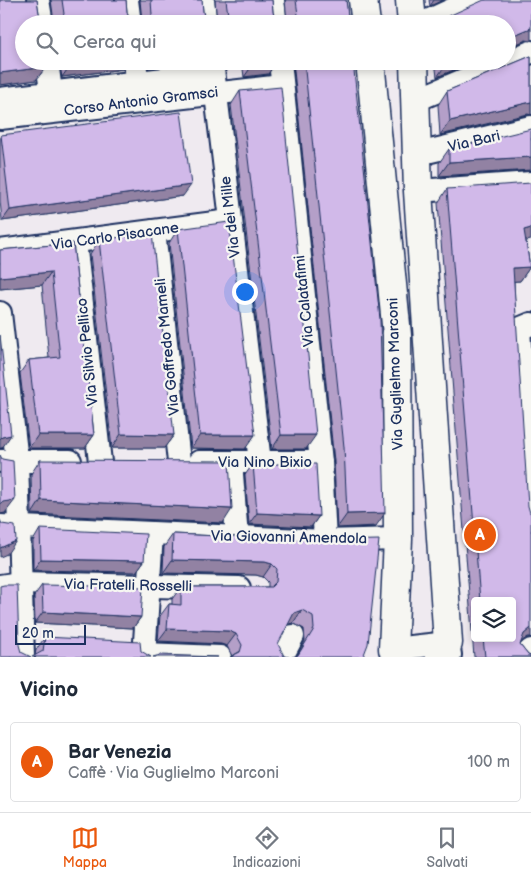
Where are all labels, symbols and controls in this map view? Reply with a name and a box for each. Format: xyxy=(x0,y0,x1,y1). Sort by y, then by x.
search box xyxy=(15,15,516,70)
icon: search xyxy=(33,29,61,57)
text: Cerca qui xyxy=(73,31,156,54)
street label: Corso Antonio Gramsci xyxy=(63,83,219,120)
street label: Via Bari xyxy=(446,126,502,157)
street label: Via dei Mille xyxy=(216,175,245,259)
street label: Via Carlo Pisacane xyxy=(50,218,180,255)
street label: Via Calatafimi xyxy=(290,254,319,348)
street label: Via Goffredo Mameli xyxy=(151,277,184,417)
your location xyxy=(232,279,258,305)
street label: Via Silvio Pellico xyxy=(72,297,103,407)
street label: Via Guglielmo Marconi xyxy=(383,297,408,451)
street label: Via Nino Bixio xyxy=(218,453,312,472)
pin: A xyxy=(464,516,496,554)
street label: Via Giovanni Amendola xyxy=(211,527,367,548)
street label: Via Fratelli Rosselli xyxy=(64,575,192,596)
map controls xyxy=(471,597,516,642)
button: layers xyxy=(471,597,516,642)
scale bar xyxy=(15,622,86,645)
text: 20 m xyxy=(22,625,54,642)
text: Vicino xyxy=(20,677,78,702)
text: Bar Venezia xyxy=(68,741,172,764)
text: A xyxy=(32,753,42,772)
text: 100 m xyxy=(467,753,510,772)
text: Caffè · Via Guglielmo Marconi xyxy=(68,764,279,783)
tab: Mappa xyxy=(63,824,107,871)
tab: Indicazioni xyxy=(233,824,301,871)
tab: Salvati xyxy=(427,824,468,871)

